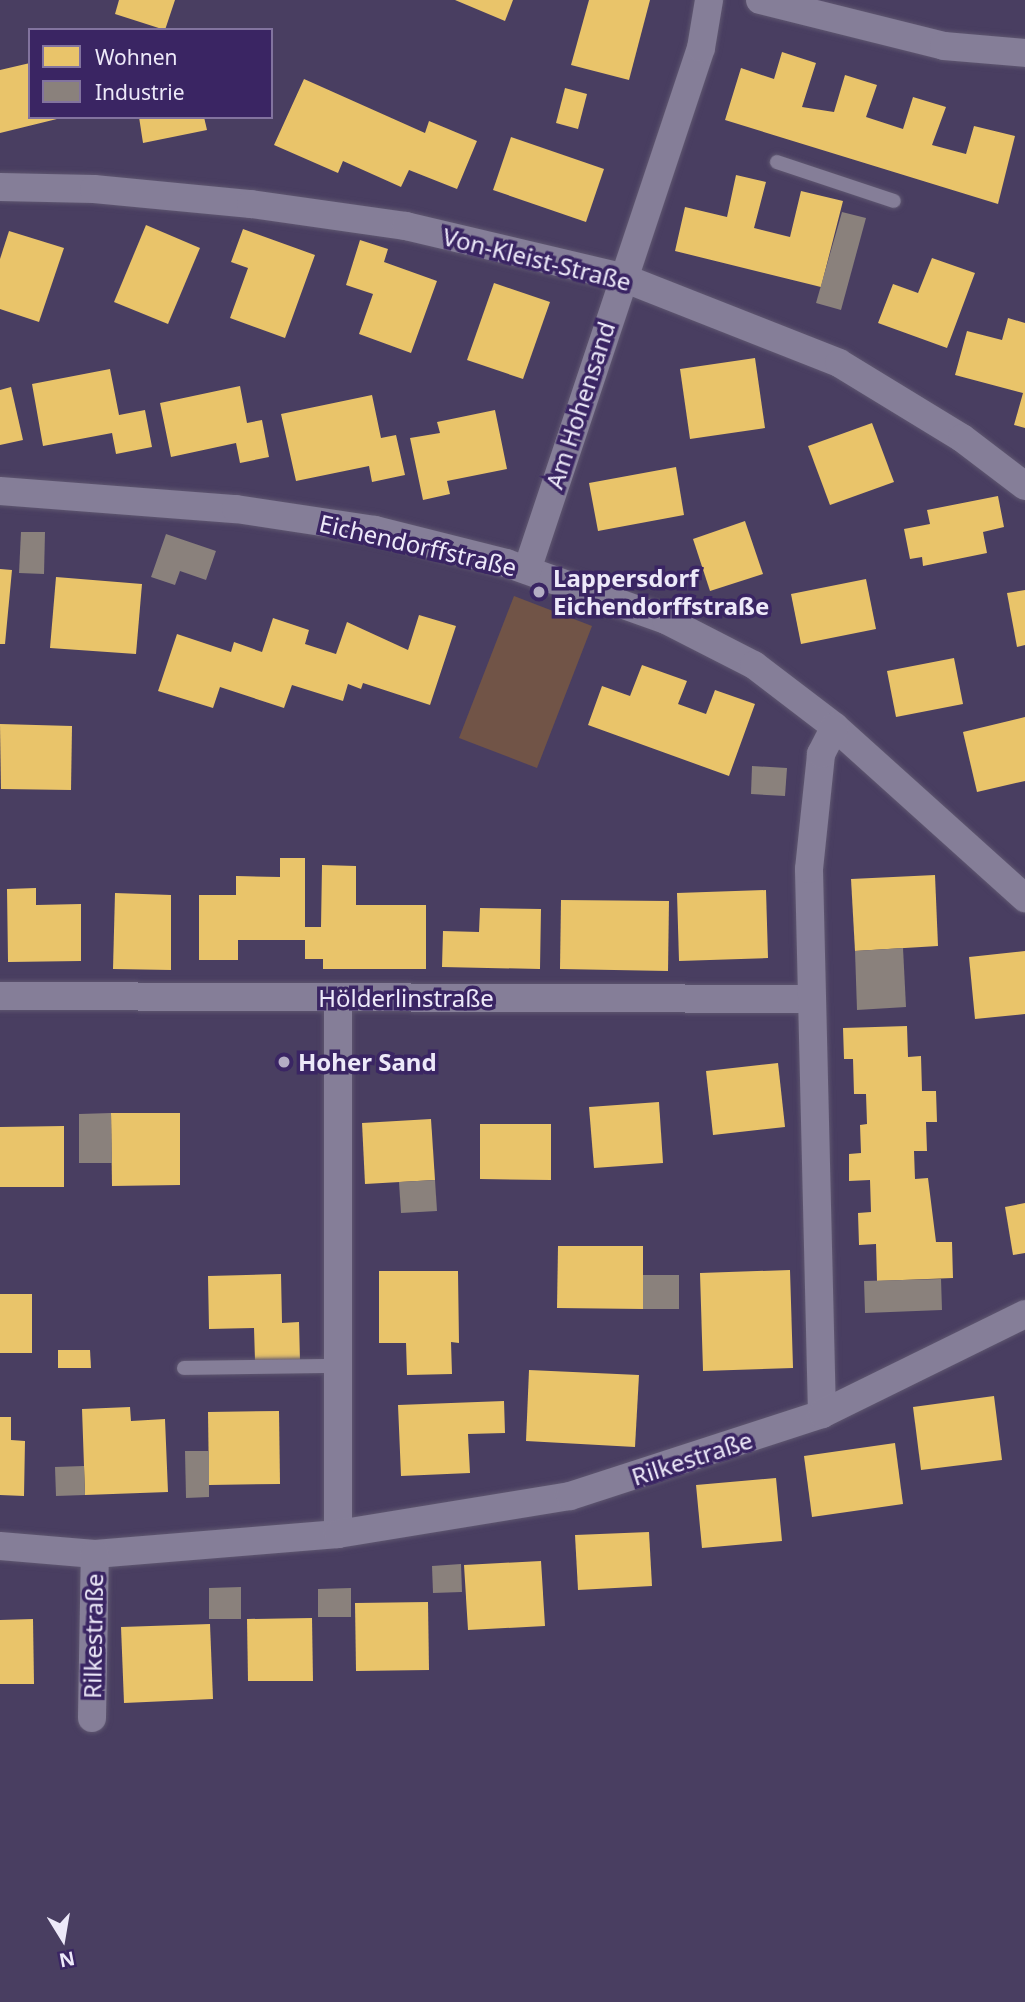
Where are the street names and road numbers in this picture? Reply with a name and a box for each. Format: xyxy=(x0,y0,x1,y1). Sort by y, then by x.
street label: Von-Kleist-Straße xyxy=(440,222,634,296)
street label: Am Hohensand xyxy=(539,318,621,492)
street label: Eichendorffstraße xyxy=(316,508,520,582)
street label: Hölderlinstraße xyxy=(318,984,494,1012)
street label: Rilkestraße xyxy=(628,1425,756,1491)
street label: Rilkestraße xyxy=(78,1573,108,1699)

